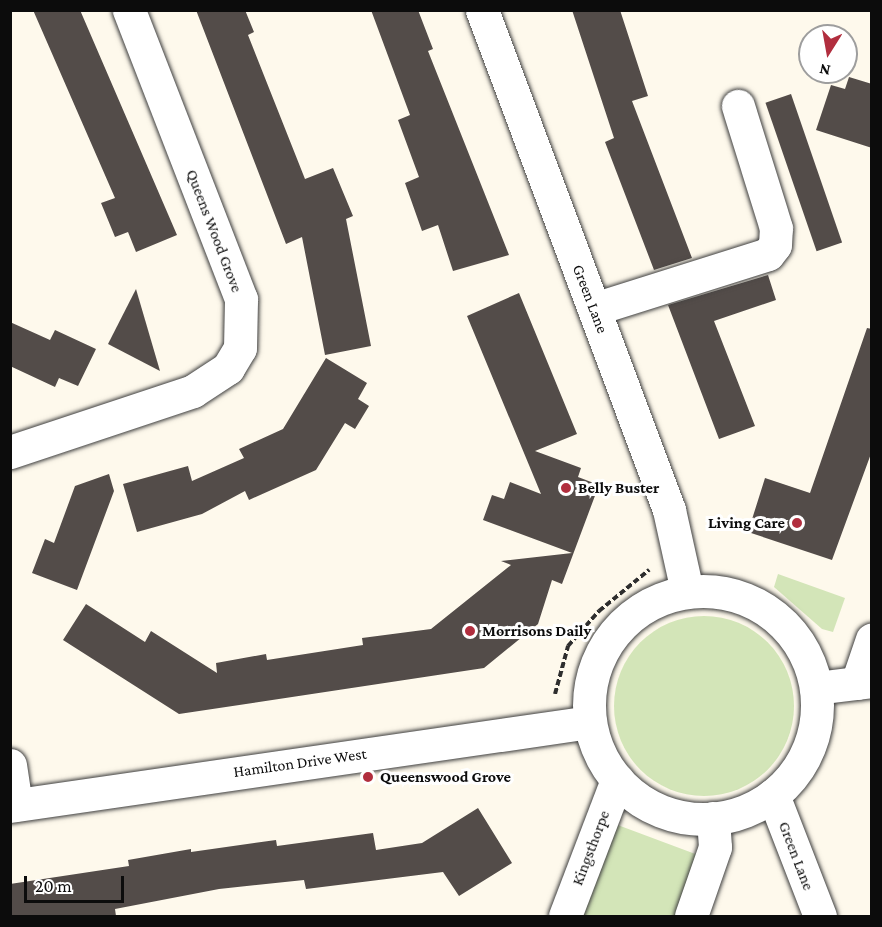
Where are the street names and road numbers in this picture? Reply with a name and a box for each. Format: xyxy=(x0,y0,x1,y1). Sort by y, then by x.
street label: Queens Wood Grove xyxy=(182,167,246,295)
street label: Green Lane xyxy=(568,262,612,336)
street label: Hamilton Drive West xyxy=(232,744,368,782)
street label: Kingsthorpe xyxy=(568,808,614,888)
street label: Green Lane xyxy=(774,819,818,893)

